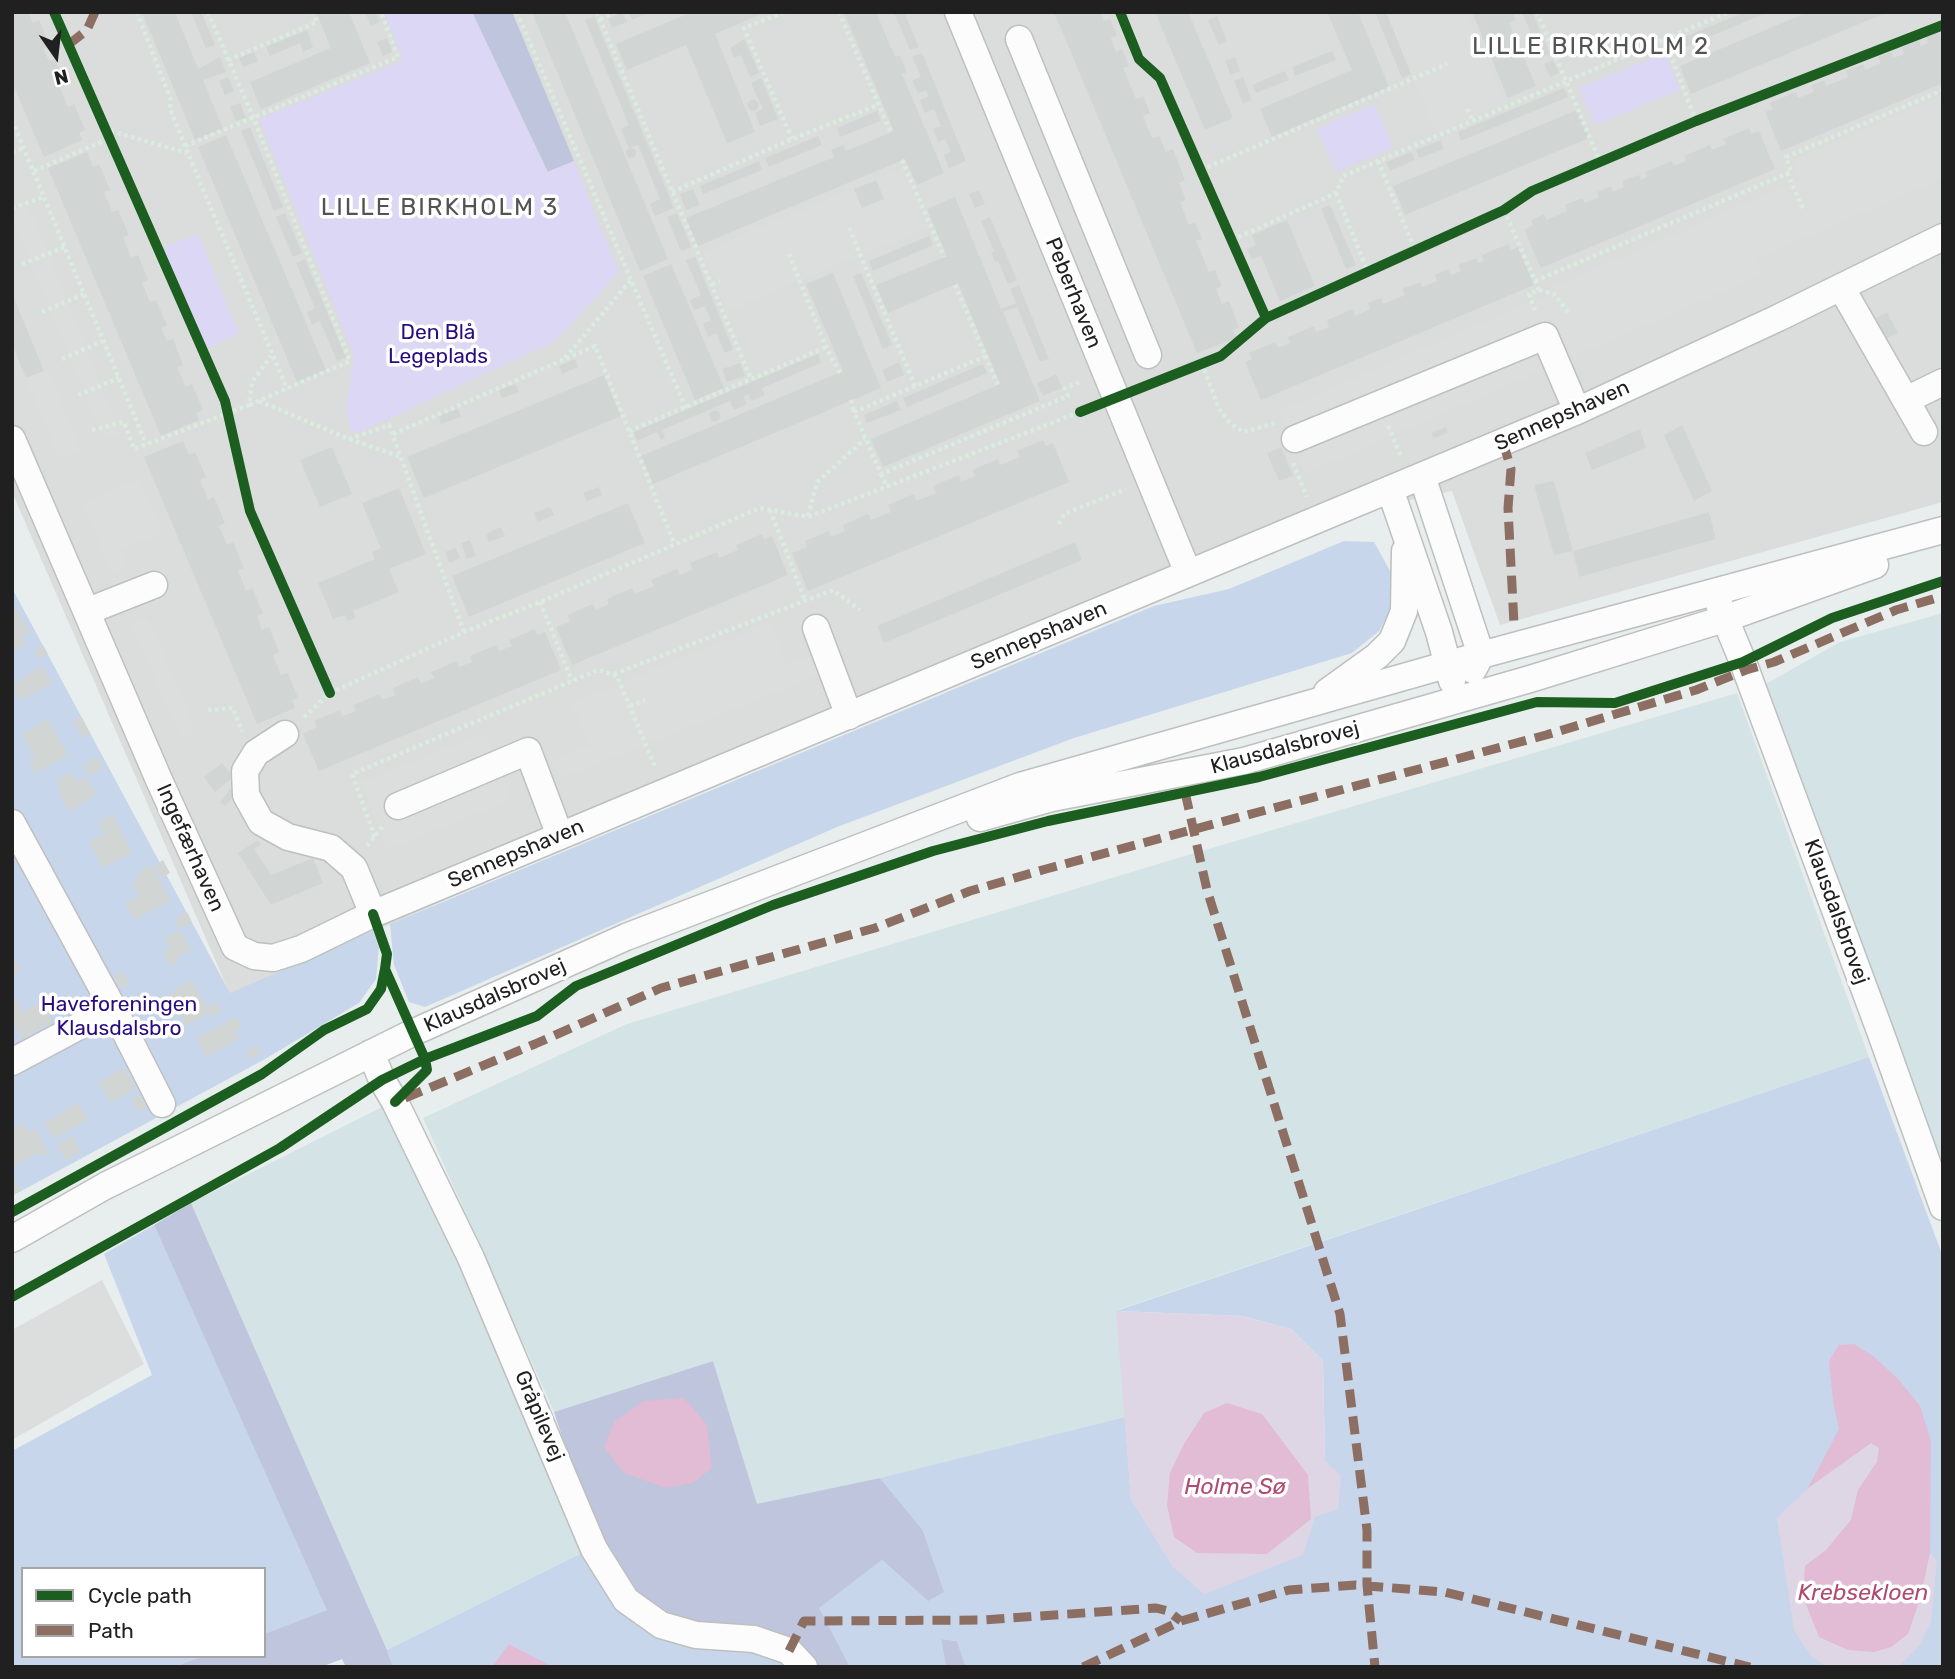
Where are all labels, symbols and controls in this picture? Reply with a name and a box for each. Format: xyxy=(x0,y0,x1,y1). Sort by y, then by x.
north arrow xyxy=(21,21,91,91)
district label: LILLE BIRKHOLM 2 xyxy=(1474,33,1708,61)
text: N xyxy=(52,64,71,90)
district label: LILLE BIRKHOLM 3 xyxy=(323,194,557,222)
street label: Peberhaven xyxy=(1039,234,1107,352)
park label: Den Blå Legeplads xyxy=(388,320,488,370)
street label: Sennepshaven xyxy=(1491,375,1633,457)
street label: Sennepshaven xyxy=(967,596,1111,676)
street label: Klausdalsbrovej xyxy=(1208,716,1362,780)
street label: Ingefærhaven xyxy=(151,780,229,916)
street label: Sennepshaven xyxy=(444,814,588,894)
street label: Klausdalsbrovej xyxy=(1798,836,1874,988)
street label: Klausdalsbrovej xyxy=(420,953,570,1039)
park label: Haveforeningen Klausdalsbro xyxy=(41,992,197,1042)
street label: Gråpilevej xyxy=(509,1367,569,1465)
water label: Holme Sø xyxy=(1184,1473,1286,1501)
legend xyxy=(21,1567,266,1658)
water label: Krebsekloen xyxy=(1798,1579,1928,1607)
text: Cycle path xyxy=(88,1583,192,1608)
text: Path xyxy=(88,1618,134,1643)

